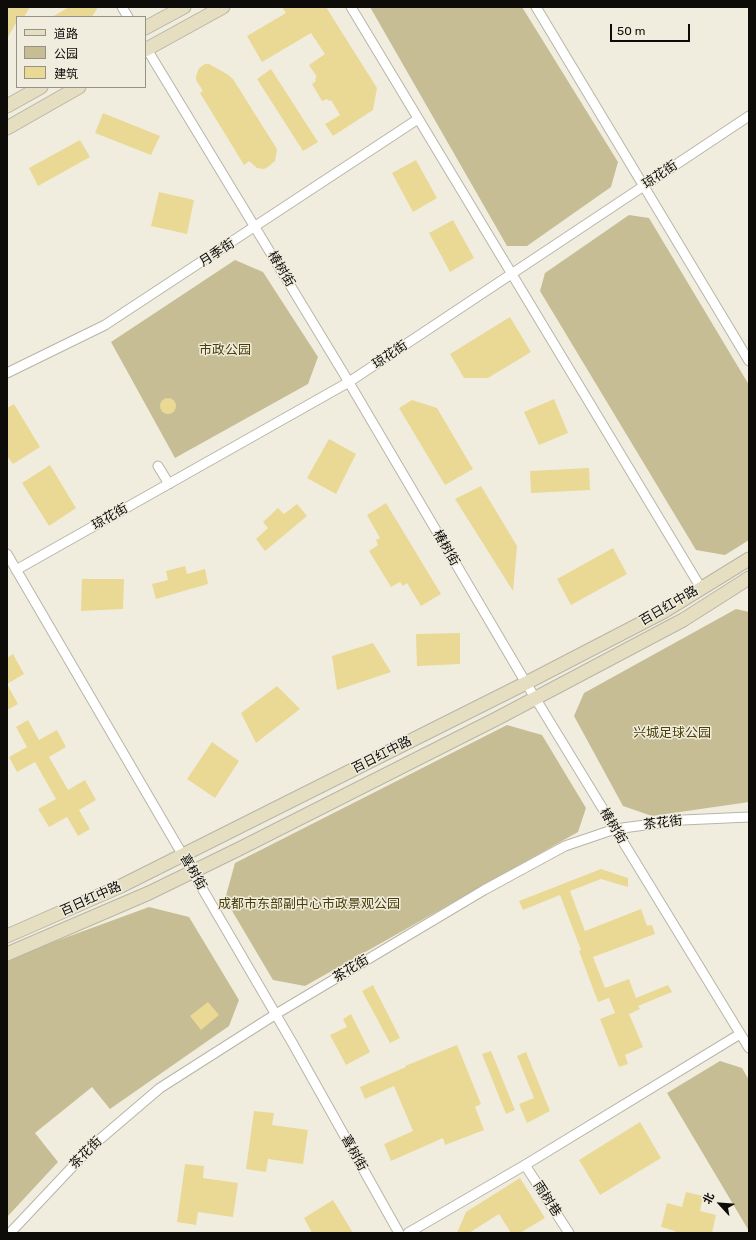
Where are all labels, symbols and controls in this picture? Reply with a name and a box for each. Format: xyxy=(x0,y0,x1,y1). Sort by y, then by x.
legend xyxy=(16,16,146,88)
scale bar xyxy=(612,16,692,42)
text: 50 m xyxy=(617,24,645,38)
text: 道路 xyxy=(54,27,78,41)
text: 公园 xyxy=(54,47,78,61)
text: 建筑 xyxy=(54,67,78,81)
street label: 琼花街 xyxy=(639,158,681,192)
street label: 月季街 xyxy=(196,236,238,270)
street label: 椿树街 xyxy=(264,248,298,290)
street label: 琼花街 xyxy=(369,338,411,372)
park label: 市政公园 xyxy=(199,342,251,358)
street label: 琼花街 xyxy=(89,500,131,534)
street label: 椿树街 xyxy=(429,527,463,569)
street label: 百日红中路 xyxy=(637,583,701,629)
park label: 兴城足球公园 xyxy=(633,725,711,741)
street label: 百日红中路 xyxy=(350,733,414,777)
street label: 椿树街 xyxy=(596,805,630,847)
street label: 茶花街 xyxy=(643,813,683,833)
street label: 喜树街 xyxy=(176,851,210,893)
street label: 百日红中路 xyxy=(58,879,124,919)
park label: 成都市东部副中心市政景观公园 xyxy=(218,896,400,912)
street label: 茶花街 xyxy=(330,952,372,986)
street label: 喜树街 xyxy=(338,1132,370,1174)
street label: 茶花街 xyxy=(67,1134,105,1172)
street label: 雨树巷 xyxy=(530,1178,564,1220)
north arrow xyxy=(700,1184,740,1224)
text: 北 xyxy=(701,1191,717,1206)

